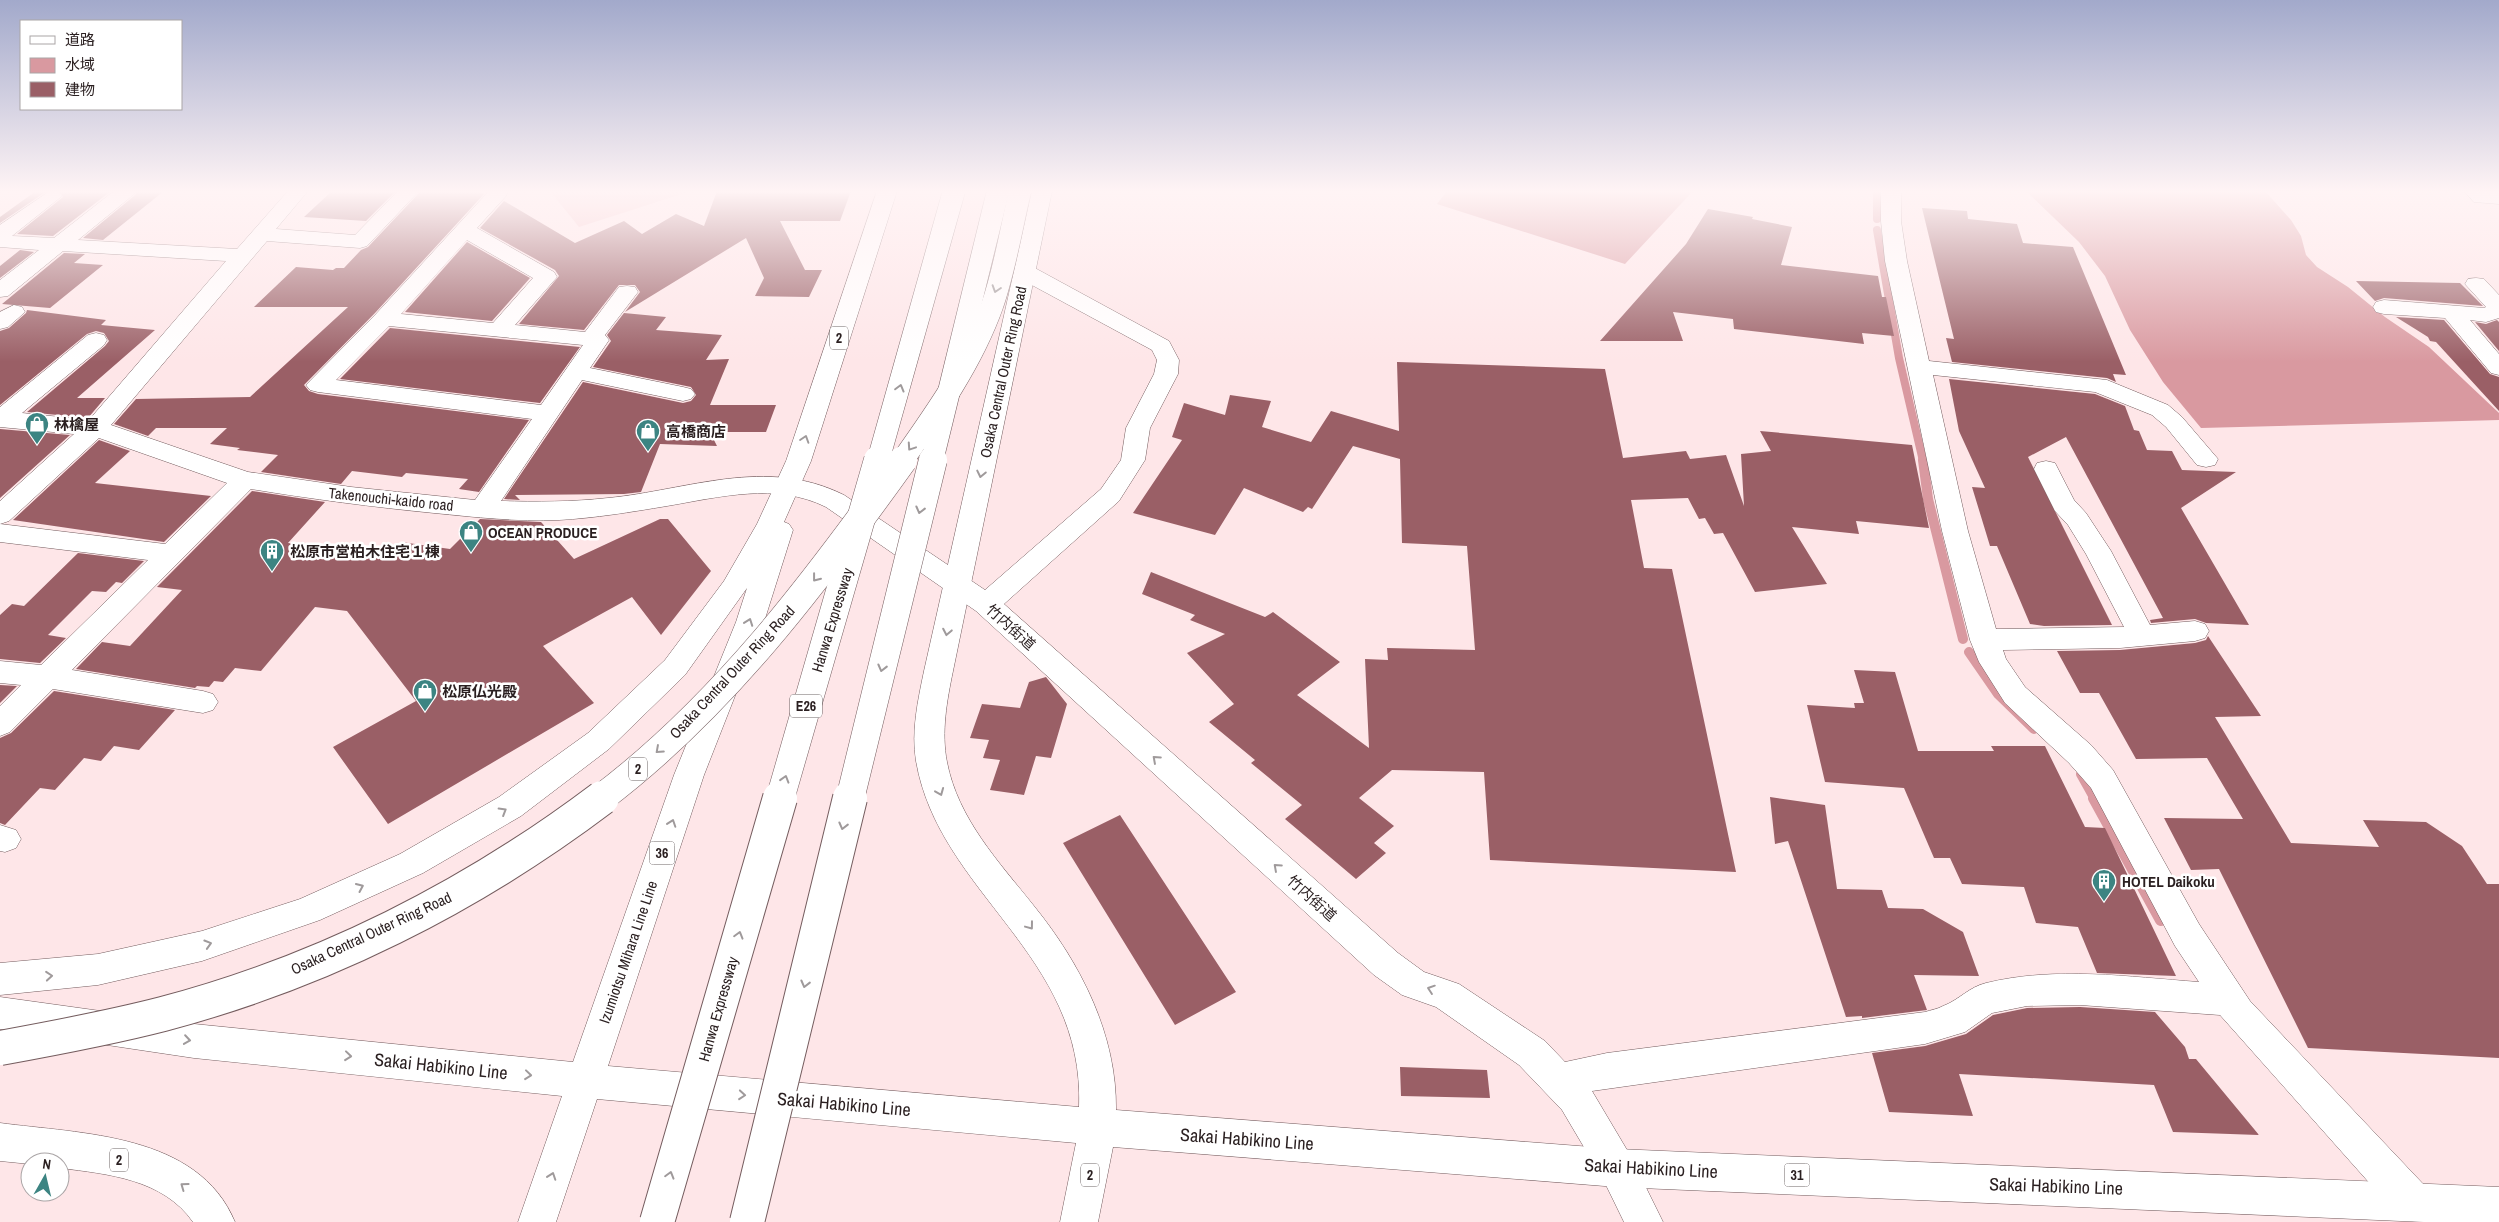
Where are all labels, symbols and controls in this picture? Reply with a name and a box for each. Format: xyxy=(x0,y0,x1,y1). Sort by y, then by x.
legend xyxy=(20,20,182,110)
text: 道路 xyxy=(65,29,95,50)
text: 水域 xyxy=(65,54,95,75)
text: 建物 xyxy=(65,79,95,100)
street label: Osaka Central Outer Ring Road xyxy=(975,284,1031,460)
one-way arrow xyxy=(992,285,1002,293)
road number: 2 xyxy=(830,326,848,349)
one-way arrow xyxy=(894,384,904,392)
shop icon: 林檎屋 xyxy=(24,411,50,445)
place label: 林檎屋 xyxy=(54,414,99,435)
shop icon: 高橋商店 xyxy=(635,418,661,452)
place label: 高橋商店 xyxy=(666,421,726,442)
one-way arrow xyxy=(799,435,809,444)
one-way arrow xyxy=(908,441,917,451)
one-way arrow xyxy=(976,469,987,478)
street label: Takenouchi-kaido road xyxy=(328,482,454,516)
one-way arrow xyxy=(915,506,926,515)
shop icon: OCEAN PRODUCE xyxy=(458,519,484,553)
place label: OCEAN PRODUCE xyxy=(488,522,597,543)
building icon: 松原市営柏木住宅１棟 xyxy=(259,538,285,572)
place label: 松原市営柏木住宅１棟 xyxy=(290,541,440,562)
street label: Hanwa Expressway xyxy=(806,564,858,675)
one-way arrow xyxy=(813,573,822,582)
street label: 竹内街道 xyxy=(982,599,1040,655)
street label: Osaka Central Outer Ring Road xyxy=(665,601,799,743)
one-way arrow xyxy=(743,619,753,627)
one-way arrow xyxy=(943,628,953,637)
one-way arrow xyxy=(877,663,888,672)
shop icon: 松原仏光殿 xyxy=(412,678,438,712)
place label: 松原仏光殿 xyxy=(442,681,517,702)
road number: E26 xyxy=(790,694,822,718)
one-way arrow xyxy=(656,744,665,753)
one-way arrow xyxy=(1153,756,1162,765)
road number: 2 xyxy=(629,758,647,781)
one-way arrow xyxy=(779,775,789,783)
one-way arrow xyxy=(934,787,944,796)
one-way arrow xyxy=(497,807,506,817)
one-way arrow xyxy=(667,819,677,828)
one-way arrow xyxy=(838,821,849,830)
road number: 36 xyxy=(650,841,674,864)
one-way arrow xyxy=(1274,864,1283,873)
building icon: HOTEL Daikoku xyxy=(2091,868,2117,902)
street label: 竹内街道 xyxy=(1283,870,1341,926)
place label: HOTEL Daikoku xyxy=(2122,871,2215,892)
street label: Izumiotsu Mihara Line Line xyxy=(594,878,662,1026)
one-way arrow xyxy=(355,882,364,893)
street label: Osaka Central Outer Ring Road xyxy=(287,886,455,980)
one-way arrow xyxy=(1024,920,1033,930)
one-way arrow xyxy=(733,931,743,939)
one-way arrow xyxy=(203,939,211,949)
street label: Hanwa Expressway xyxy=(693,953,743,1064)
one-way arrow xyxy=(45,971,53,982)
one-way arrow xyxy=(800,979,811,988)
one-way arrow xyxy=(1427,985,1436,995)
one-way arrow xyxy=(183,1034,191,1044)
street label: Sakai Habikino Line xyxy=(373,1047,509,1085)
one-way arrow xyxy=(345,1050,353,1061)
one-way arrow xyxy=(524,1069,532,1080)
street label: Sakai Habikino Line xyxy=(776,1086,912,1122)
one-way arrow xyxy=(738,1089,746,1100)
street label: Sakai Habikino Line xyxy=(1179,1122,1315,1156)
road number: 2 xyxy=(110,1148,128,1172)
north arrow xyxy=(20,1152,70,1202)
street label: Sakai Habikino Line xyxy=(1584,1152,1718,1184)
text: N xyxy=(41,1155,52,1174)
road number: 2 xyxy=(1081,1164,1099,1186)
road number: 31 xyxy=(1784,1164,1810,1186)
street label: Sakai Habikino Line xyxy=(1989,1171,2123,1201)
one-way arrow xyxy=(547,1172,557,1181)
one-way arrow xyxy=(665,1172,675,1180)
one-way arrow xyxy=(180,1183,190,1192)

